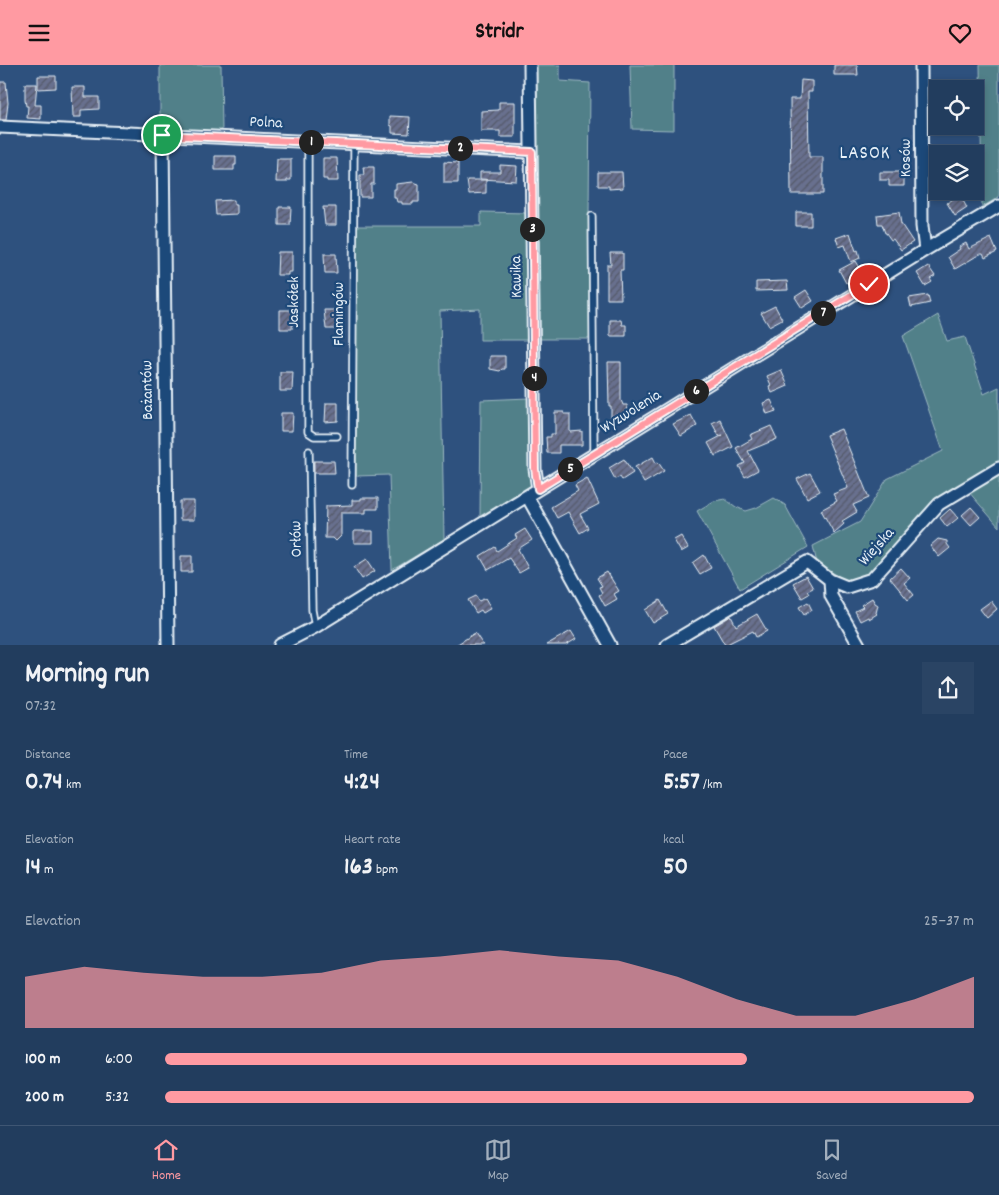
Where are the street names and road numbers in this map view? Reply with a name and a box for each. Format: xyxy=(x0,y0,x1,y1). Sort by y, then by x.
street label: Polna xyxy=(249,111,284,135)
street label: Kosów xyxy=(895,139,918,177)
street label: Kawika xyxy=(505,255,529,298)
street label: Jaskółek xyxy=(283,276,306,328)
street label: Flamingów xyxy=(328,282,351,346)
street label: Bażantów xyxy=(136,360,160,420)
street label: Wyzwolenia xyxy=(596,384,666,440)
street label: Orłów xyxy=(285,521,309,557)
street label: Wiejska xyxy=(854,523,901,571)

